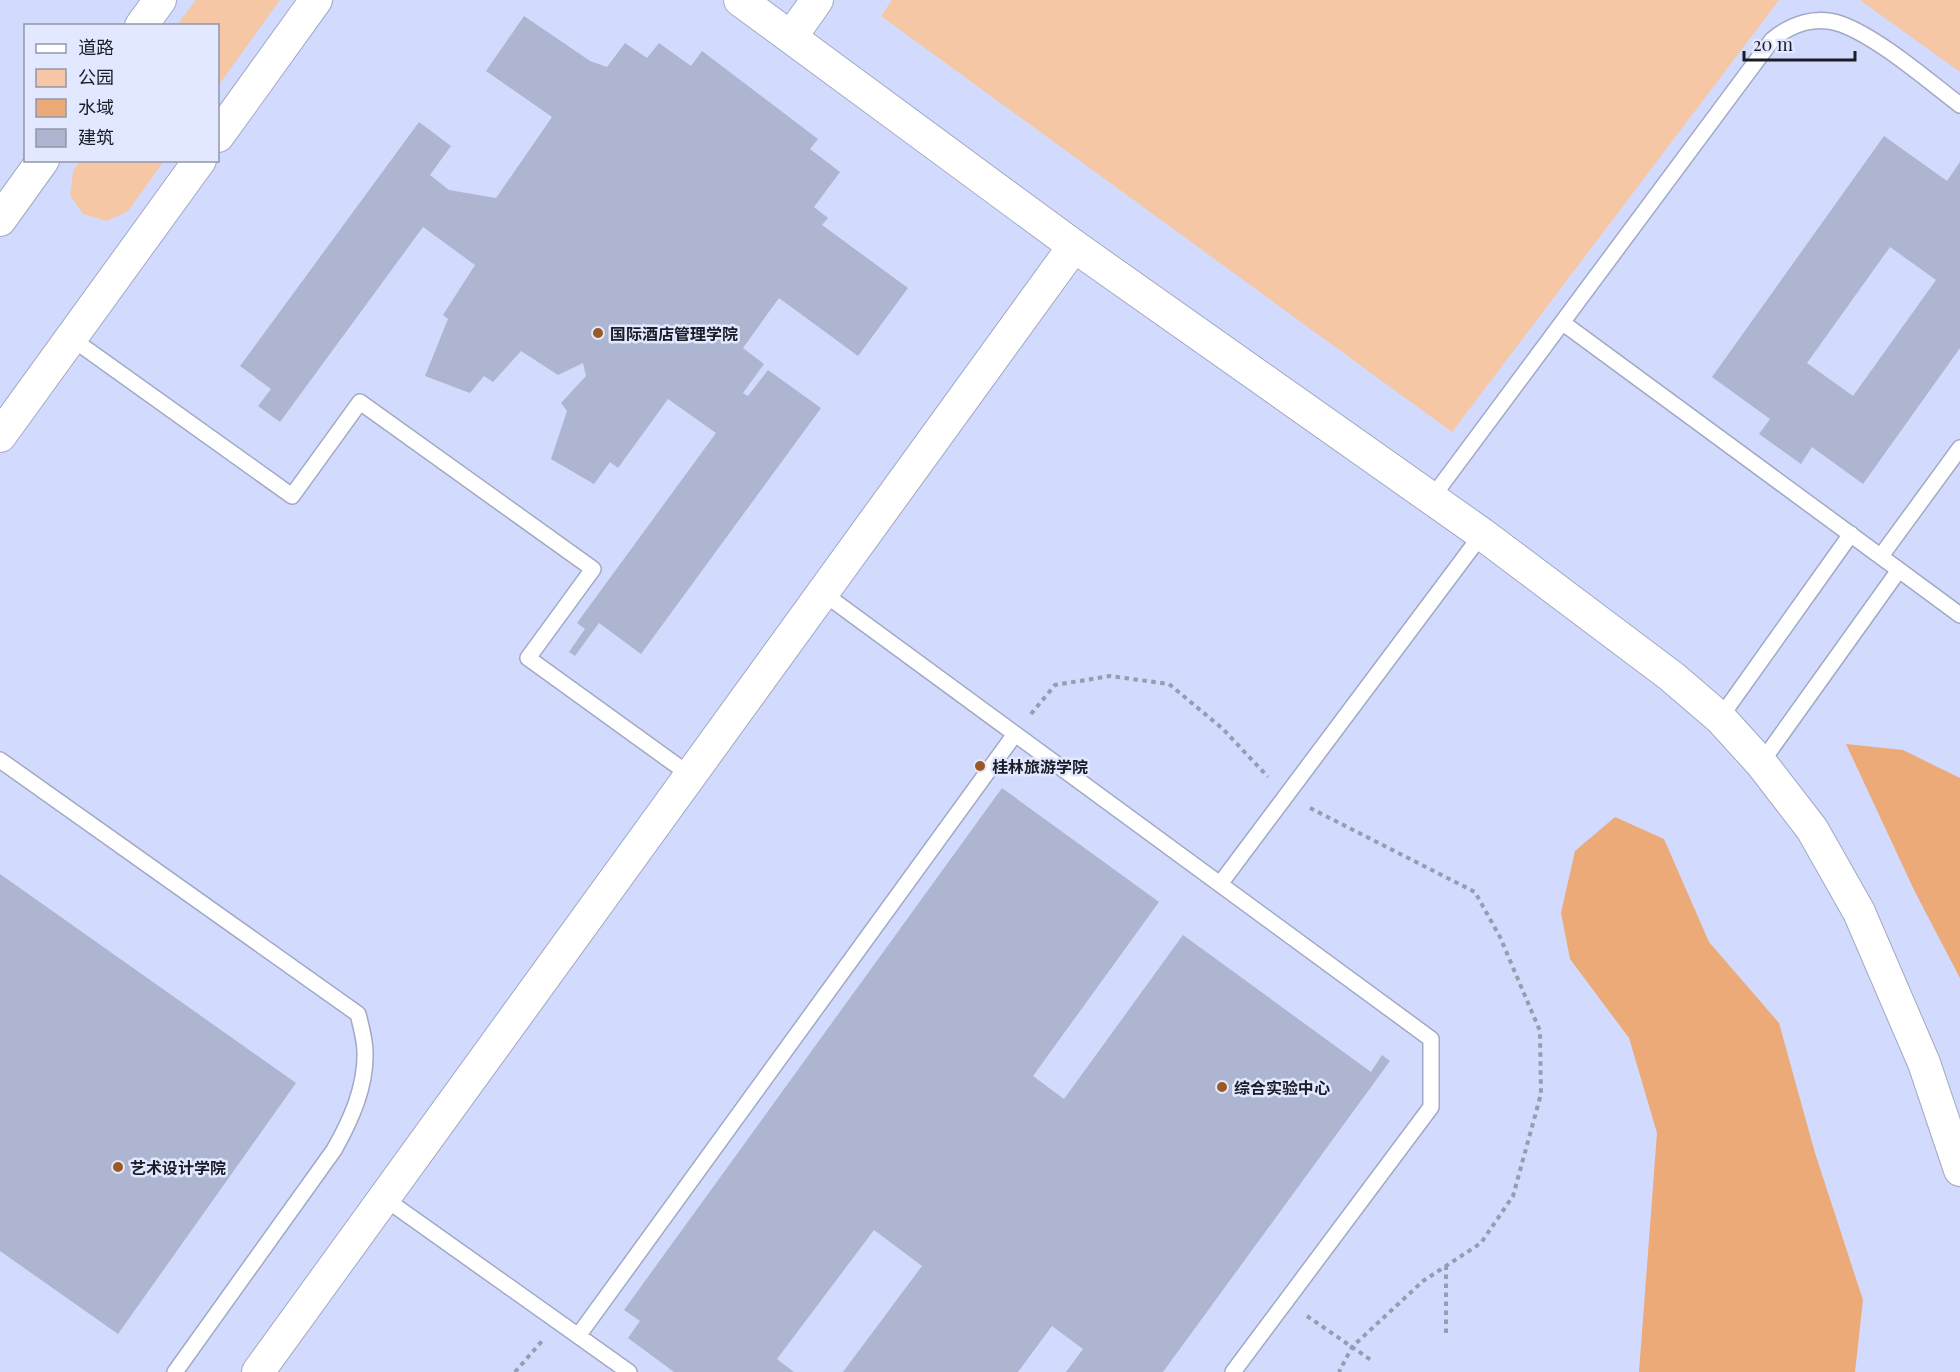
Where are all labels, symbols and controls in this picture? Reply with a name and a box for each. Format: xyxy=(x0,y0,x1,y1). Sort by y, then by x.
legend xyxy=(24,24,219,162)
scale bar xyxy=(1744,24,1855,62)
text: 20 m xyxy=(1753,32,1793,56)
text: 道路 xyxy=(78,35,114,59)
text: 公园 xyxy=(78,65,114,89)
text: 水域 xyxy=(78,95,114,119)
text: 建筑 xyxy=(78,125,114,149)
place label: 国际酒店管理学院 xyxy=(610,323,738,344)
marker: 国际酒店管理学院 xyxy=(591,326,605,340)
place label: 桂林旅游学院 xyxy=(992,756,1088,777)
marker: 桂林旅游学院 xyxy=(973,759,987,773)
place label: 综合实验中心 xyxy=(1234,1077,1330,1098)
marker: 综合实验中心 xyxy=(1215,1080,1229,1094)
place label: 艺术设计学院 xyxy=(130,1157,226,1178)
marker: 艺术设计学院 xyxy=(111,1160,125,1174)

